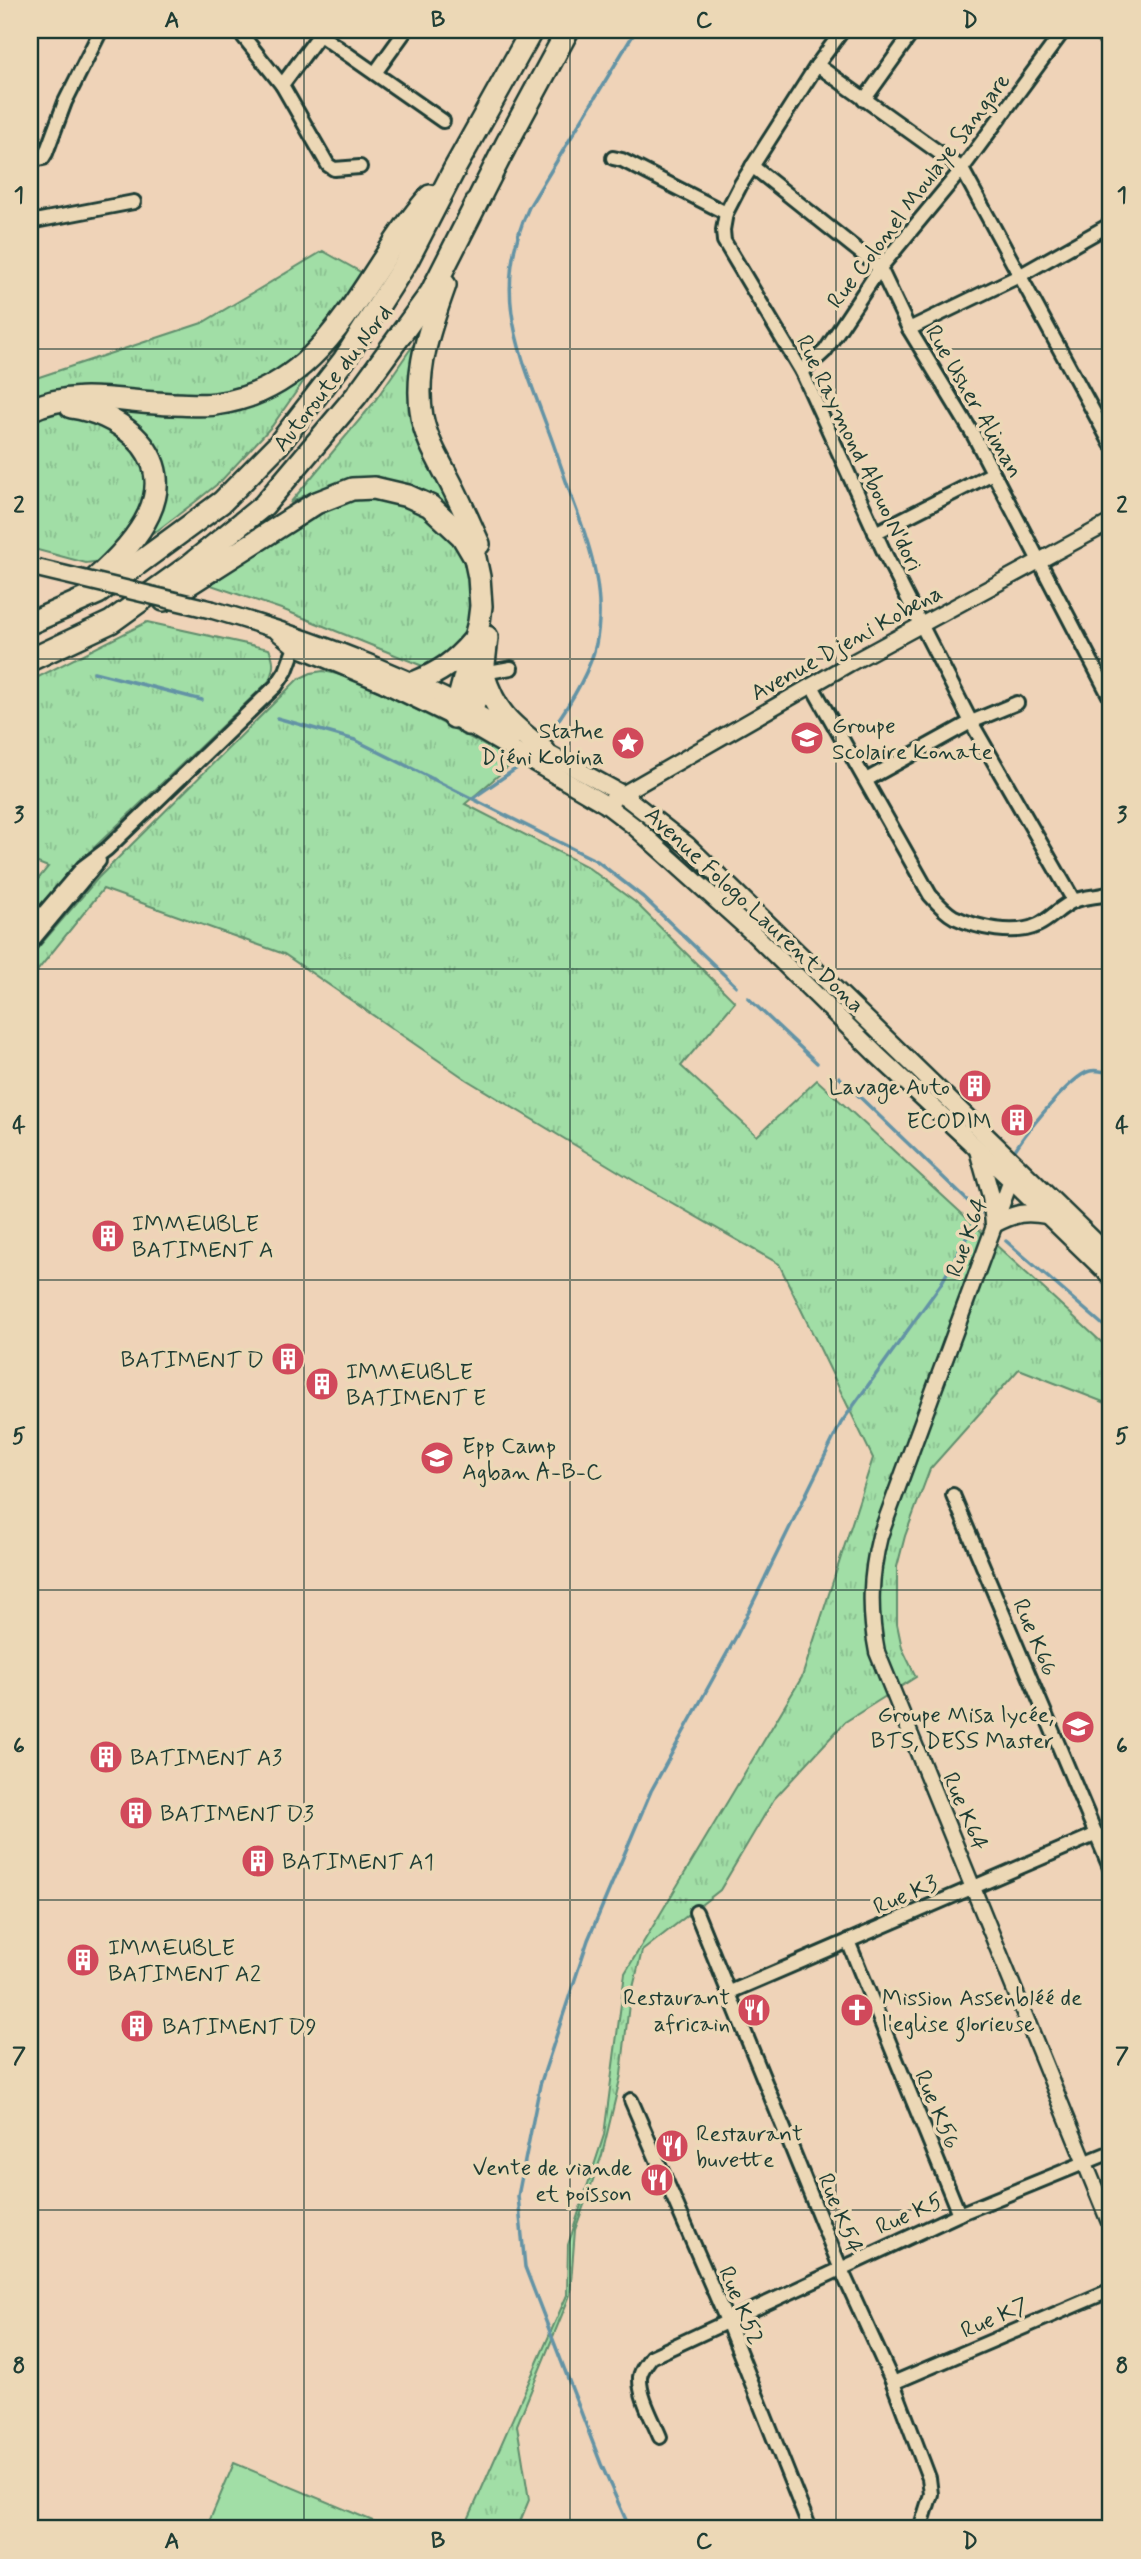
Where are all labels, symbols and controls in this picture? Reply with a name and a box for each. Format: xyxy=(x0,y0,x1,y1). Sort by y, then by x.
text: A xyxy=(164,6,180,36)
text: B xyxy=(431,6,446,36)
text: C xyxy=(696,6,713,36)
text: D xyxy=(962,6,978,36)
street label: Rue Colonel Moulaye Sangare xyxy=(821,67,1018,315)
text: 1 xyxy=(14,181,24,211)
text: 1 xyxy=(1117,181,1127,211)
street label: Autoroute du Nord xyxy=(267,300,400,459)
street label: Rue Usher Aliman xyxy=(917,320,1029,484)
street label: Rue Raymond Abouo N'dori xyxy=(788,331,929,577)
text: 2 xyxy=(13,491,25,521)
text: 2 xyxy=(1116,491,1128,521)
street label: Avenue Djeni Kobena xyxy=(746,579,948,709)
place label: Groupe Scolaire Konate xyxy=(832,712,993,768)
place label: Statue Djéni Kobina xyxy=(480,717,604,773)
school or university icon: Groupe Scolaire Konate xyxy=(788,719,826,757)
place icon: Statue Djéni Kobina xyxy=(609,724,647,762)
text: 3 xyxy=(14,801,25,831)
street label: Avenue Fologo Laurent Dona xyxy=(636,801,870,1022)
text: 3 xyxy=(1117,801,1128,831)
building icon: Lavage Auto xyxy=(956,1067,994,1105)
place label: Lavage Auto xyxy=(828,1073,950,1105)
building icon: ECODIM xyxy=(998,1101,1036,1139)
place label: ECODIM xyxy=(907,1107,992,1137)
text: 4 xyxy=(12,1111,26,1141)
text: 4 xyxy=(1115,1111,1129,1141)
street label: Rue K64 xyxy=(940,1194,996,1281)
place label: IMMEUBLE BATIMENT A xyxy=(132,1210,274,1266)
building icon: IMMEUBLE BATIMENT A xyxy=(89,1217,127,1255)
building icon: BATIMENT D xyxy=(269,1340,307,1378)
place label: BATIMENT D xyxy=(120,1346,264,1376)
place label: IMMEUBLE BATIMENT E xyxy=(346,1358,486,1414)
building icon: IMMEUBLE BATIMENT E xyxy=(303,1365,341,1403)
text: 5 xyxy=(12,1422,26,1452)
text: 5 xyxy=(1115,1422,1129,1452)
place label: Epp Camp Agban A-B-C xyxy=(462,1432,602,1488)
school or university icon: Epp Camp Agban A-B-C xyxy=(418,1439,456,1477)
street label: Rue K66 xyxy=(1005,1595,1064,1681)
place label: Groupe Misa lycée, BTS, DESS Master xyxy=(871,1701,1054,1757)
school or university icon: Groupe Misa lycée, BTS, DESS Master xyxy=(1059,1708,1097,1746)
text: 6 xyxy=(13,1732,25,1762)
text: 6 xyxy=(1116,1732,1128,1762)
building icon: BATIMENT A3 xyxy=(87,1738,125,1776)
place label: BATIMENT A3 xyxy=(130,1744,282,1774)
street label: Rue K64 xyxy=(934,1768,994,1856)
building icon: BATIMENT D3 xyxy=(117,1794,155,1832)
place label: BATIMENT D3 xyxy=(160,1800,314,1830)
building icon: BATIMENT A1 xyxy=(239,1842,277,1880)
place label: BATIMENT A1 xyxy=(282,1848,434,1878)
street label: Rue K3 xyxy=(869,1869,942,1923)
place label: IMMEUBLE BATIMENT A2 xyxy=(108,1934,261,1990)
building icon: IMMEUBLE BATIMENT A2 xyxy=(64,1941,102,1979)
place label: Restaurant africain xyxy=(623,1984,730,2040)
place label: Mission Assenbléé de l'eglise glorieuse xyxy=(882,1984,1082,2042)
restaurant icon: Restaurant africain xyxy=(735,1991,773,2029)
church icon: Mission Assenbléé de l'eglise glorieuse xyxy=(838,1991,876,2029)
building icon: BATIMENT D9 xyxy=(118,2007,156,2045)
place label: BATIMENT D9 xyxy=(162,2013,317,2043)
text: 7 xyxy=(12,2042,26,2072)
text: 7 xyxy=(1115,2042,1129,2072)
street label: Rue K56 xyxy=(906,2066,966,2154)
place label: Restaurant buvette xyxy=(696,2120,803,2176)
restaurant icon: Restaurant buvette xyxy=(653,2127,691,2165)
place label: Vente de viande et poisson xyxy=(473,2154,632,2210)
restaurant icon: Vente de viande et poisson xyxy=(638,2161,676,2199)
street label: Rue K54 xyxy=(809,2169,869,2259)
street label: Rue K5 xyxy=(872,2187,948,2243)
street label: Rue K52 xyxy=(710,2262,770,2350)
street label: Rue K7 xyxy=(956,2291,1033,2346)
text: 8 xyxy=(13,2352,25,2382)
text: 8 xyxy=(1116,2352,1128,2382)
text: A xyxy=(164,2527,180,2557)
text: B xyxy=(431,2527,446,2557)
text: C xyxy=(696,2527,713,2557)
text: D xyxy=(962,2527,978,2557)

